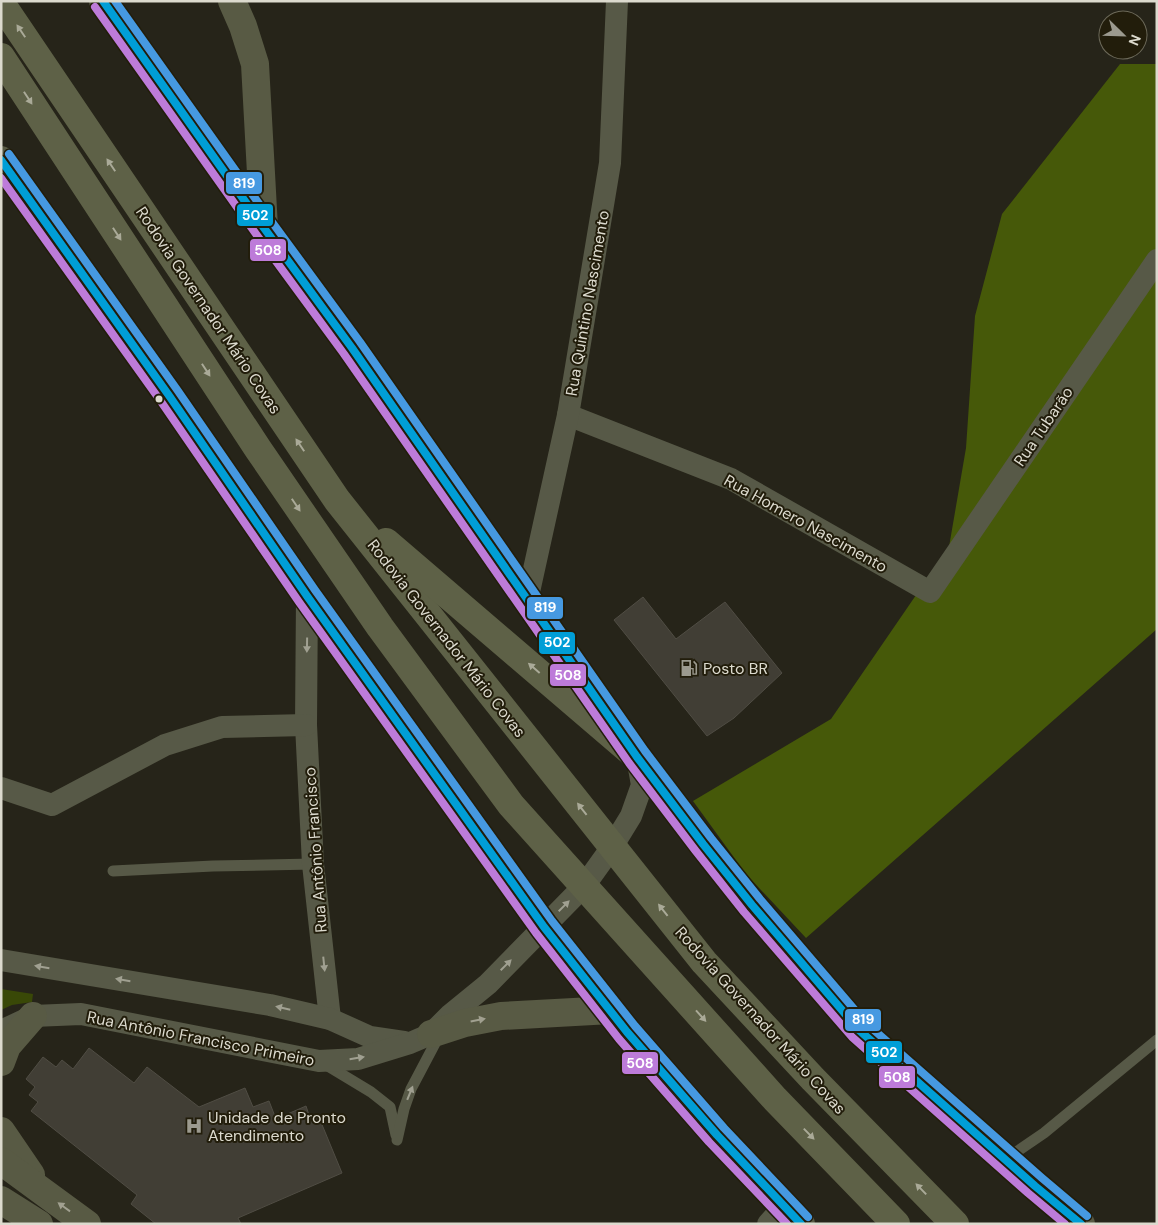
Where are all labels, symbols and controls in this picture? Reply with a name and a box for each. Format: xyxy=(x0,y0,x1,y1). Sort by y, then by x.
north arrow xyxy=(1098,10,1148,60)
one-way arrow xyxy=(16,24,25,38)
text: N xyxy=(1125,32,1145,48)
one-way arrow xyxy=(23,91,33,104)
one-way arrow xyxy=(107,159,116,172)
line badge: 819 xyxy=(225,171,263,195)
text: 819 xyxy=(233,174,255,192)
street label: Rodovia Governador Mário Covas xyxy=(131,203,286,418)
line badge: 502 xyxy=(236,203,274,227)
text: 502 xyxy=(242,206,268,224)
street label: Rua Quintino Nascimento xyxy=(561,209,614,398)
one-way arrow xyxy=(112,227,122,240)
line badge: 508 xyxy=(249,238,287,262)
text: 508 xyxy=(254,241,282,259)
one-way arrow xyxy=(201,363,211,376)
street label: Rua Tubarão xyxy=(1009,382,1078,470)
unlabelled marker xyxy=(154,394,164,404)
one-way arrow xyxy=(295,438,305,452)
street label: Rua Homero Nascimento xyxy=(720,470,891,577)
one-way arrow xyxy=(291,498,301,512)
street label: Rodovia Governador Mário Covas xyxy=(363,535,531,742)
line badge: 819 xyxy=(526,596,564,620)
text: 819 xyxy=(534,598,556,616)
line badge: 502 xyxy=(538,631,576,655)
text: 502 xyxy=(544,633,570,651)
one-way arrow xyxy=(303,637,311,653)
fuel station icon: Posto BR xyxy=(679,658,699,678)
place label: Posto BR xyxy=(703,658,768,679)
one-way arrow xyxy=(527,663,540,674)
line badge: 508 xyxy=(549,663,587,687)
text: 508 xyxy=(554,666,582,684)
street label: Rua Antônio Francisco xyxy=(299,767,332,933)
one-way arrow xyxy=(577,802,587,815)
one-way arrow xyxy=(558,900,570,912)
one-way arrow xyxy=(657,904,668,917)
street label: Rodovia Governador Mário Covas xyxy=(671,922,851,1119)
one-way arrow xyxy=(320,956,328,972)
one-way arrow xyxy=(500,960,512,972)
one-way arrow xyxy=(34,962,50,970)
one-way arrow xyxy=(114,976,130,984)
one-way arrow xyxy=(275,1004,290,1012)
street label: Rua Antônio Francisco Primeiro xyxy=(85,1006,316,1071)
line badge: 819 xyxy=(844,1008,882,1032)
one-way arrow xyxy=(695,1010,707,1022)
text: 819 xyxy=(852,1010,874,1028)
one-way arrow xyxy=(471,1016,486,1024)
line badge: 502 xyxy=(865,1040,903,1064)
text: 502 xyxy=(871,1043,897,1061)
line badge: 508 xyxy=(621,1051,659,1075)
one-way arrow xyxy=(350,1054,366,1062)
text: 508 xyxy=(626,1054,654,1072)
line badge: 508 xyxy=(878,1065,916,1089)
text: 508 xyxy=(883,1068,911,1086)
one-way arrow xyxy=(406,1086,414,1101)
place label: Unidade de Pronto Atendimento xyxy=(208,1107,346,1146)
hospital icon: Unidade de Pronto Atendimento xyxy=(184,1116,204,1136)
one-way arrow xyxy=(803,1128,815,1140)
one-way arrow xyxy=(915,1183,927,1195)
one-way arrow xyxy=(57,1202,71,1212)

